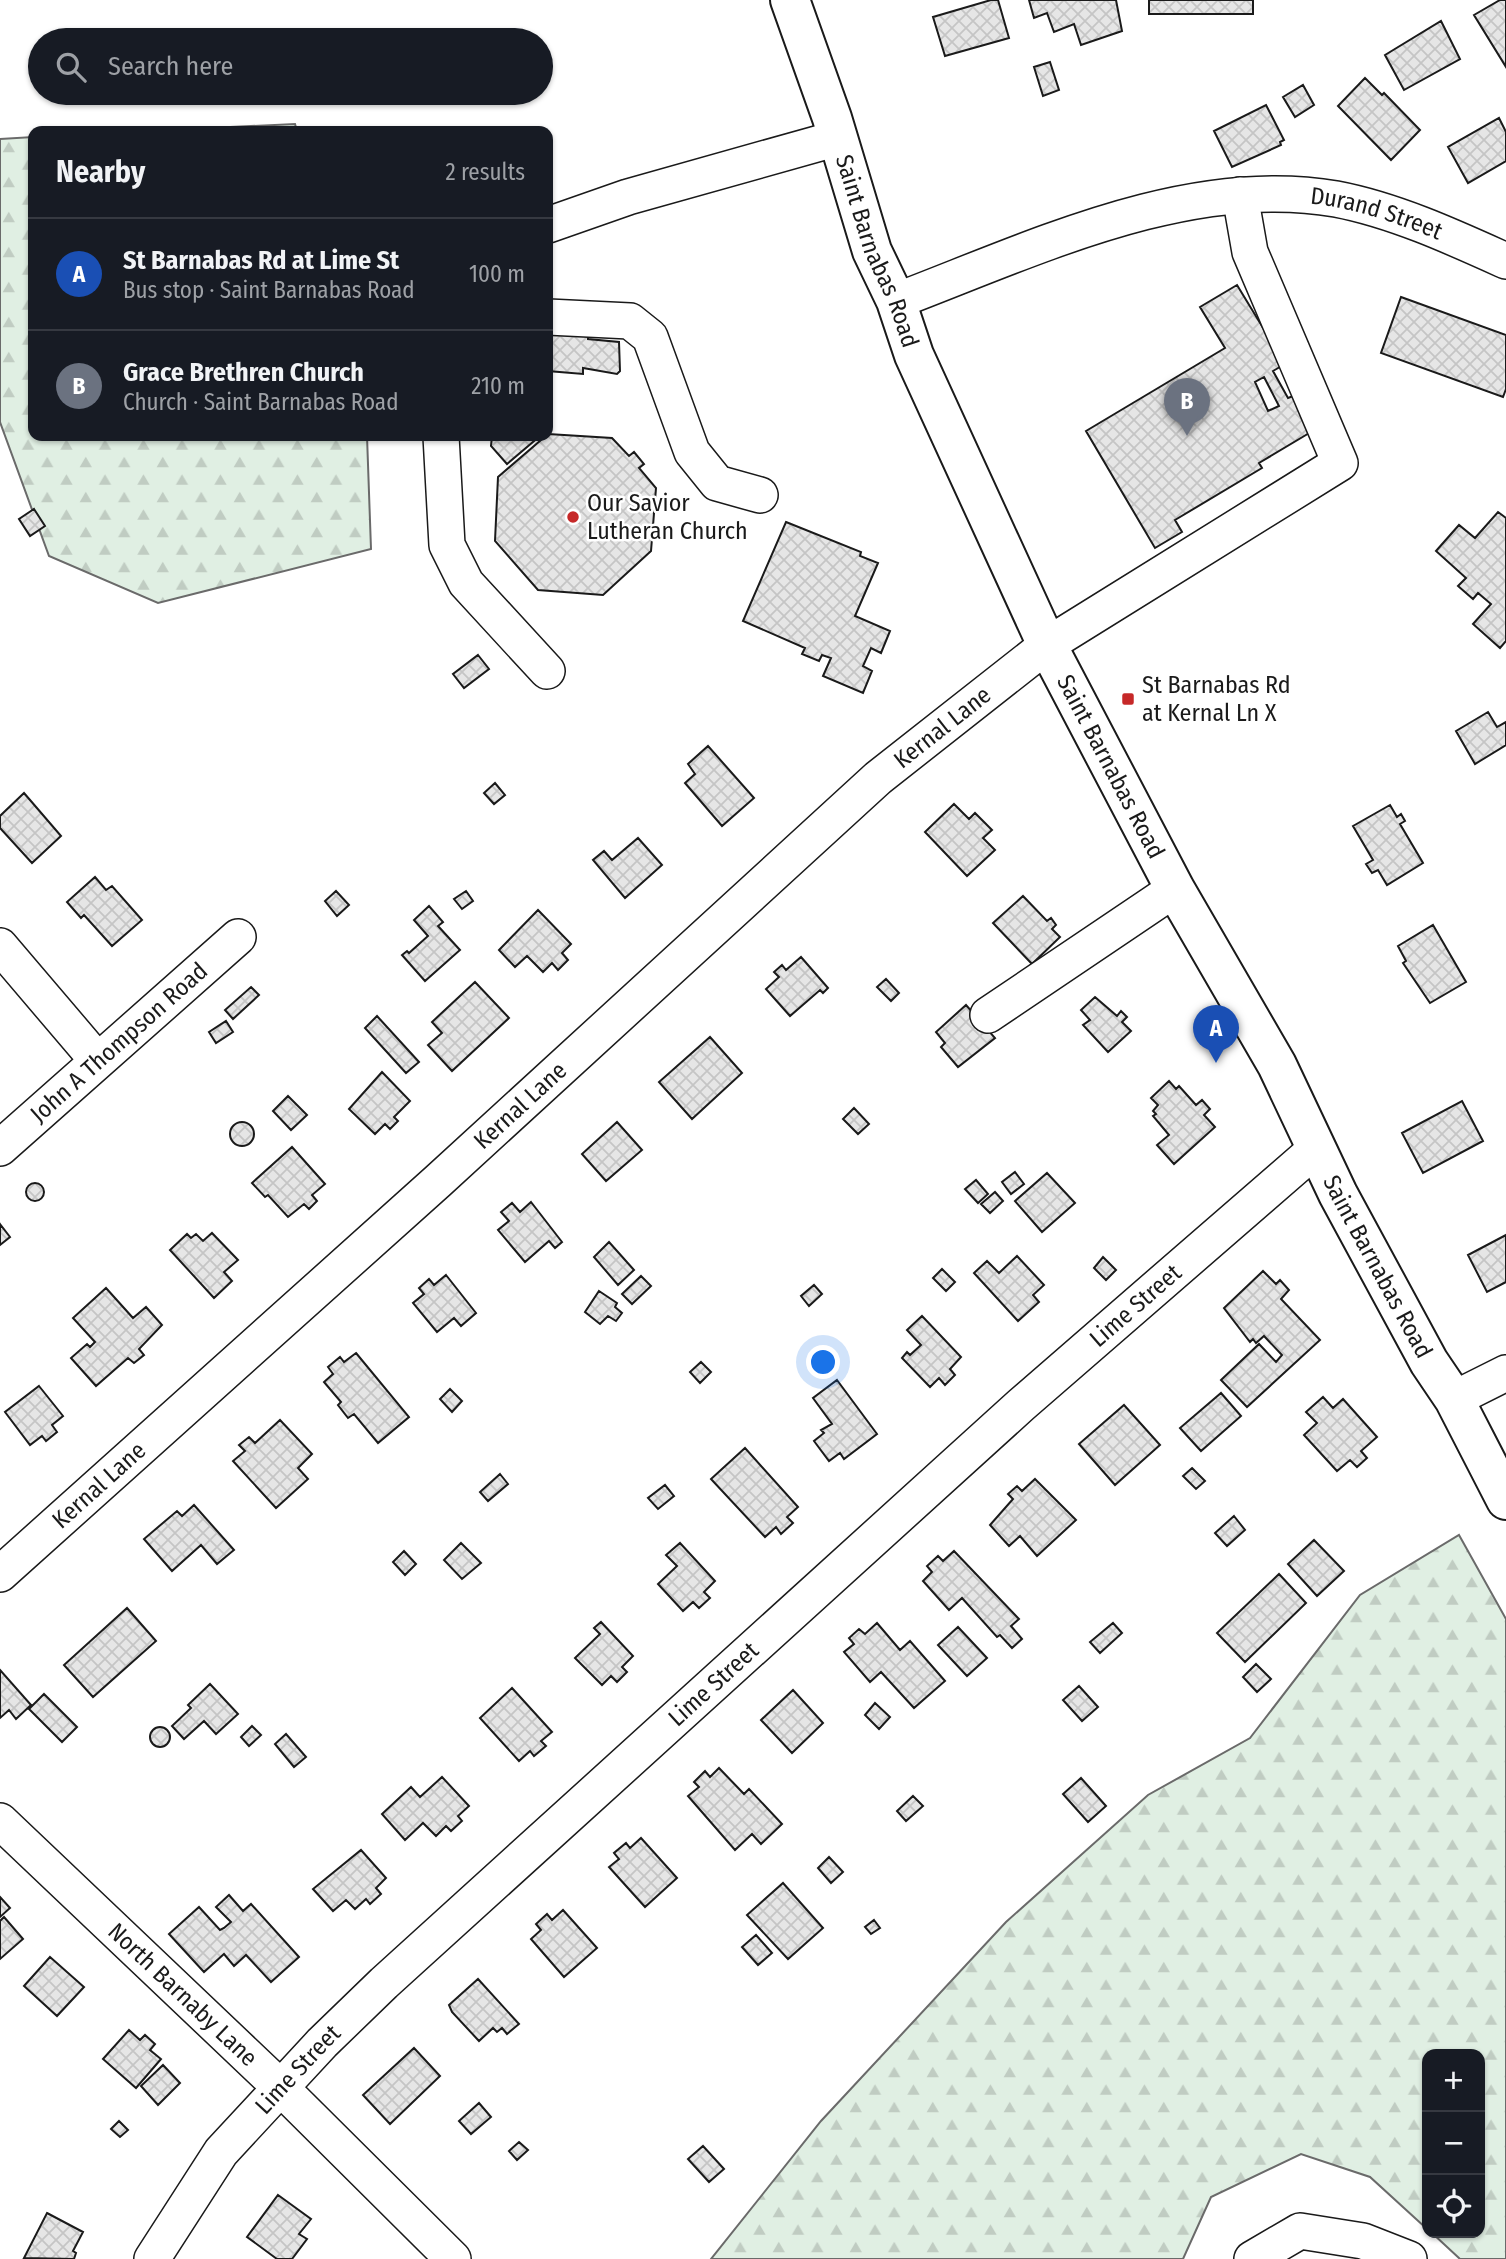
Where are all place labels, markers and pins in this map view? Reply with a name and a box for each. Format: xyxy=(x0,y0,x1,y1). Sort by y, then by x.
pin: B xyxy=(1164,378,1210,436)
place label: Our Savior Lutheran Church xyxy=(587,489,748,545)
marker: Our Savior Lutheran Church xyxy=(565,509,581,525)
place label: St Barnabas Rd at Kernal Ln X xyxy=(1142,671,1291,727)
marker: St Barnabas Rd at Kernal Ln X xyxy=(1120,691,1136,707)
pin: A xyxy=(1193,1005,1239,1063)

